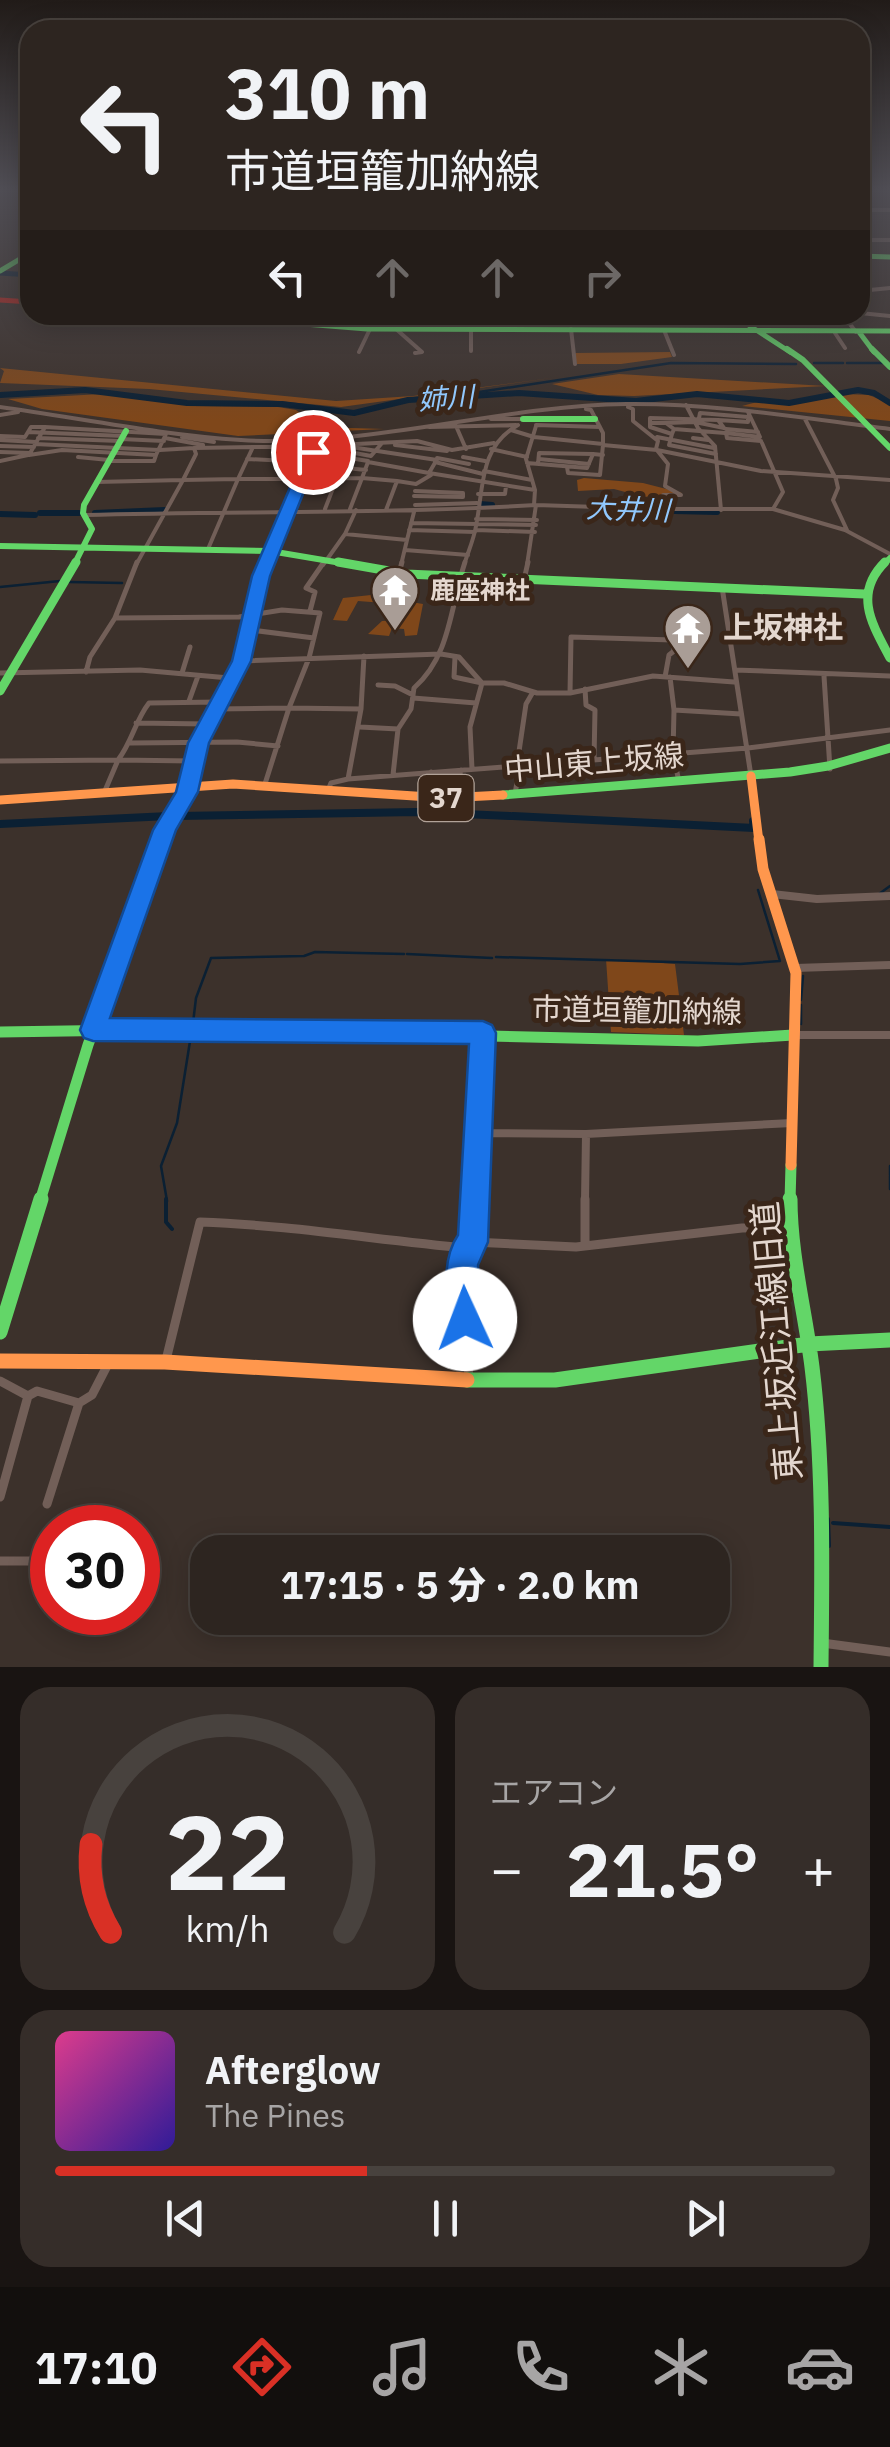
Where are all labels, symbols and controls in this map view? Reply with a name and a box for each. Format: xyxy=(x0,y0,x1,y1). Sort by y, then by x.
text: 310 m xyxy=(225,47,430,138)
icon: left xyxy=(60,60,190,190)
text: 市道垣籠加納線 xyxy=(225,141,540,199)
icon: left xyxy=(260,250,315,305)
icon: ahead xyxy=(365,250,420,305)
icon: ahead xyxy=(470,250,525,305)
icon: right xyxy=(575,250,630,305)
water label: 姉川 xyxy=(417,377,478,418)
pin xyxy=(271,410,356,495)
icon: arrive xyxy=(286,425,341,480)
water label: 大井川 xyxy=(585,489,674,529)
temple icon: 鹿座神社 xyxy=(369,564,421,632)
place label: 鹿座神社 xyxy=(430,573,530,606)
temple icon: 上坂神社 xyxy=(662,602,714,670)
place label: 上坂神社 xyxy=(723,607,843,646)
street label: 中山東上坂線 xyxy=(503,734,685,789)
road number: 37 xyxy=(418,775,474,821)
street label: 市道垣籠加納線 xyxy=(532,988,742,1031)
street label: 東上坂近江線旧道 xyxy=(741,1200,811,1483)
position arrow xyxy=(413,1267,517,1371)
speed limit sign: 30 xyxy=(30,1505,160,1635)
text: 17:15 · 5 分 · 2.0 km xyxy=(281,1560,639,1609)
text: エアコン xyxy=(490,1771,618,1813)
text: 22 xyxy=(165,1783,290,1919)
text: 21.5° xyxy=(566,1820,759,1918)
text: − xyxy=(490,1833,523,1904)
text: + xyxy=(802,1833,835,1904)
text: km/h xyxy=(185,1905,270,1952)
text: Afterglow xyxy=(205,2045,381,2094)
text: The Pines xyxy=(205,2094,345,2136)
icon: previous xyxy=(158,2191,213,2246)
icon: pause xyxy=(418,2191,473,2246)
icon: next xyxy=(678,2191,733,2246)
icon: directions xyxy=(227,2332,297,2402)
icon: music xyxy=(367,2332,437,2402)
icon: phone xyxy=(506,2332,576,2402)
icon: climate xyxy=(646,2332,716,2402)
icon: car xyxy=(785,2332,855,2402)
text: 17:10 xyxy=(35,2338,158,2396)

